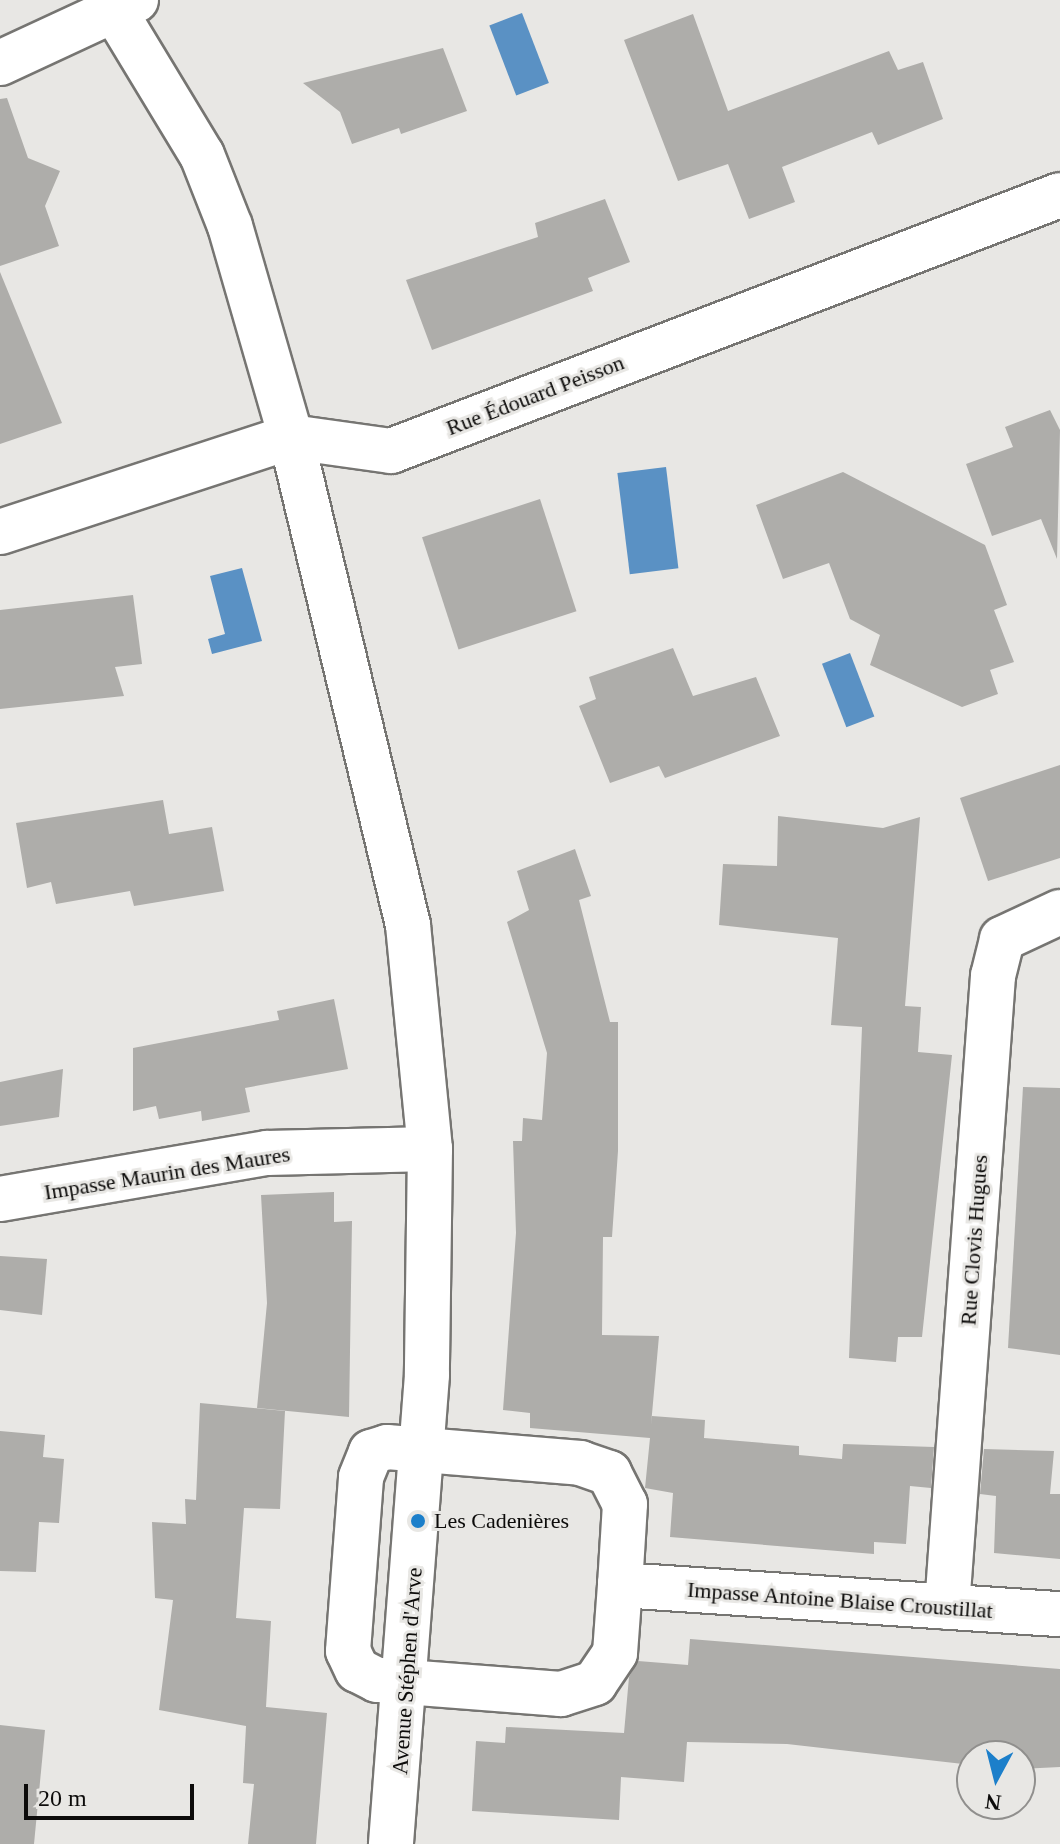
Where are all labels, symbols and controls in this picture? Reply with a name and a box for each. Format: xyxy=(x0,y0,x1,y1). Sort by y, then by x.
street label: Rue Édouard Peisson xyxy=(442,349,628,441)
street label: Impasse Maurin des Maures xyxy=(42,1141,292,1205)
street label: Rue Clovis Hugues xyxy=(955,1154,993,1326)
place label: Les Cadenières xyxy=(434,1508,569,1534)
marker: Les Cadenières xyxy=(409,1512,427,1530)
street label: Avenue Stéphen d'Arve xyxy=(387,1567,427,1775)
street label: Impasse Antoine Blaise Croustillat xyxy=(686,1576,994,1624)
north arrow xyxy=(956,1740,1036,1820)
scale bar xyxy=(28,1768,198,1818)
text: 20 m xyxy=(38,1785,87,1811)
text: N xyxy=(984,1789,1003,1816)

